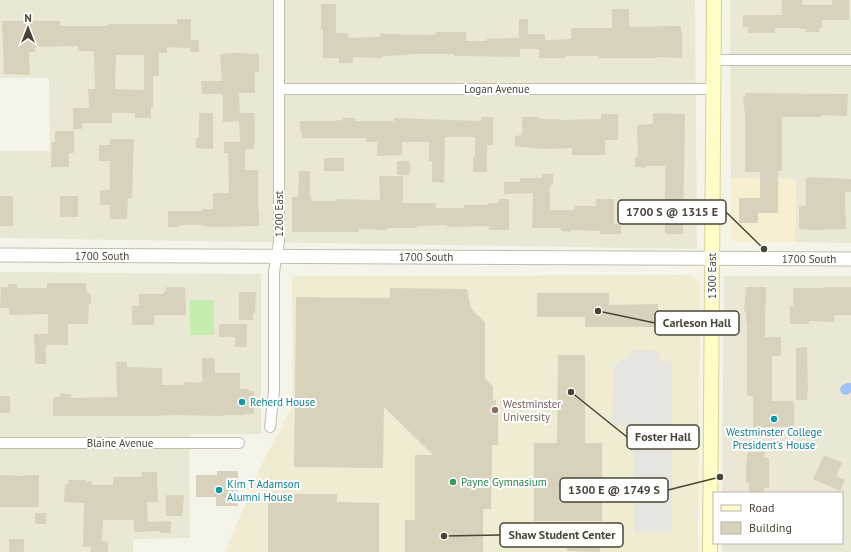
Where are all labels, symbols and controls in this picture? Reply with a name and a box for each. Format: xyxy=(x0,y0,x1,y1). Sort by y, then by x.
north arrow xyxy=(8,8,48,48)
text: N xyxy=(24,11,32,25)
street label: Logan Avenue xyxy=(464,82,530,96)
street label: 1200 East xyxy=(272,190,286,237)
callout: 1700 S @ 1315 E xyxy=(618,200,726,224)
text: 1700 S @ 1315 E xyxy=(626,204,718,219)
street label: 1700 South xyxy=(75,249,129,263)
street label: 1700 South xyxy=(399,250,453,264)
street label: 1300 East xyxy=(705,252,719,299)
street label: 1700 South xyxy=(782,252,836,266)
callout: Carleson Hall xyxy=(655,311,739,335)
text: Carleson Hall xyxy=(663,315,732,330)
place label: Reherd House xyxy=(250,395,316,409)
marker: Reherd House xyxy=(237,397,247,407)
place label: Westminster University xyxy=(503,397,561,424)
marker: Westminster University xyxy=(490,405,500,415)
marker: Westminster College President's House xyxy=(769,414,779,424)
callout: Foster Hall xyxy=(627,425,699,449)
place label: Westminster College President's House xyxy=(726,425,822,452)
text: Foster Hall xyxy=(635,429,691,444)
street label: Blaine Avenue xyxy=(87,436,154,450)
place label: Payne Gymnasium xyxy=(461,475,547,489)
place label: Kim T Adamson Alumni House xyxy=(227,477,300,504)
marker: Payne Gymnasium xyxy=(448,477,458,487)
callout: 1300 E @ 1749 S xyxy=(560,478,668,502)
text: 1300 E @ 1749 S xyxy=(568,482,660,497)
marker: Kim T Adamson Alumni House xyxy=(214,485,224,495)
legend xyxy=(713,492,843,544)
text: Road xyxy=(749,500,774,515)
text: Building xyxy=(749,520,792,535)
callout: Shaw Student Center xyxy=(500,523,623,547)
text: Shaw Student Center xyxy=(509,527,616,542)

